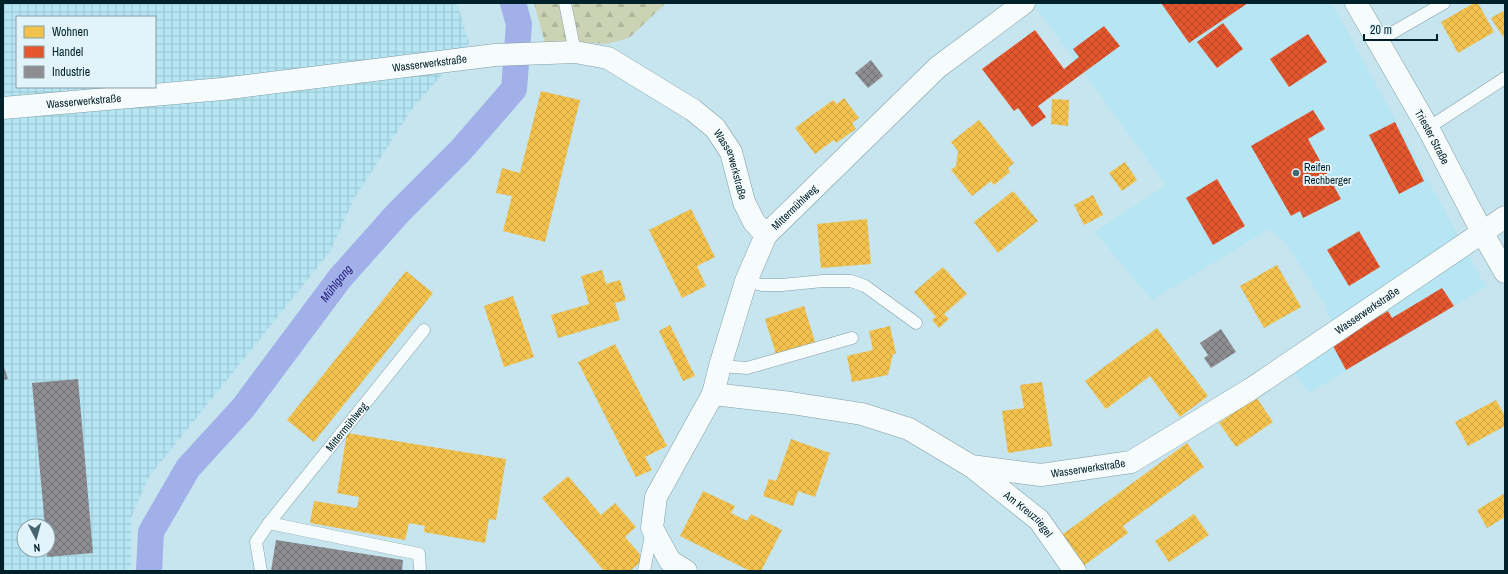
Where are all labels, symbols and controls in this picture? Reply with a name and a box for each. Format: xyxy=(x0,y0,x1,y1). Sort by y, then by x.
legend xyxy=(16,16,156,88)
scale bar xyxy=(1364,16,1437,42)
text: 20 m xyxy=(1370,22,1392,38)
text: Wohnen xyxy=(52,24,88,40)
text: Handel xyxy=(52,44,83,60)
street label: Wasserwerkstraße xyxy=(391,52,468,75)
text: Industrie xyxy=(52,64,90,80)
street label: Wasserwerkstraße xyxy=(46,91,122,111)
street label: Triester Straße xyxy=(1412,107,1453,167)
street label: Wasserwerkstraße xyxy=(711,127,750,201)
place label: Reifen Rechberger xyxy=(1304,160,1351,187)
marker: Reifen Rechberger xyxy=(1291,168,1301,178)
street label: Mittermühlweg xyxy=(768,182,820,233)
water label: Mühlgang xyxy=(317,261,356,305)
street label: Wasserwerkstraße xyxy=(1332,284,1402,337)
street label: Mittermühlweg xyxy=(322,399,370,454)
street label: Wasserwerkstraße xyxy=(1050,456,1126,480)
street label: Am Kreuzriegel xyxy=(1000,487,1056,540)
north arrow xyxy=(16,518,56,558)
text: N xyxy=(33,541,41,555)

